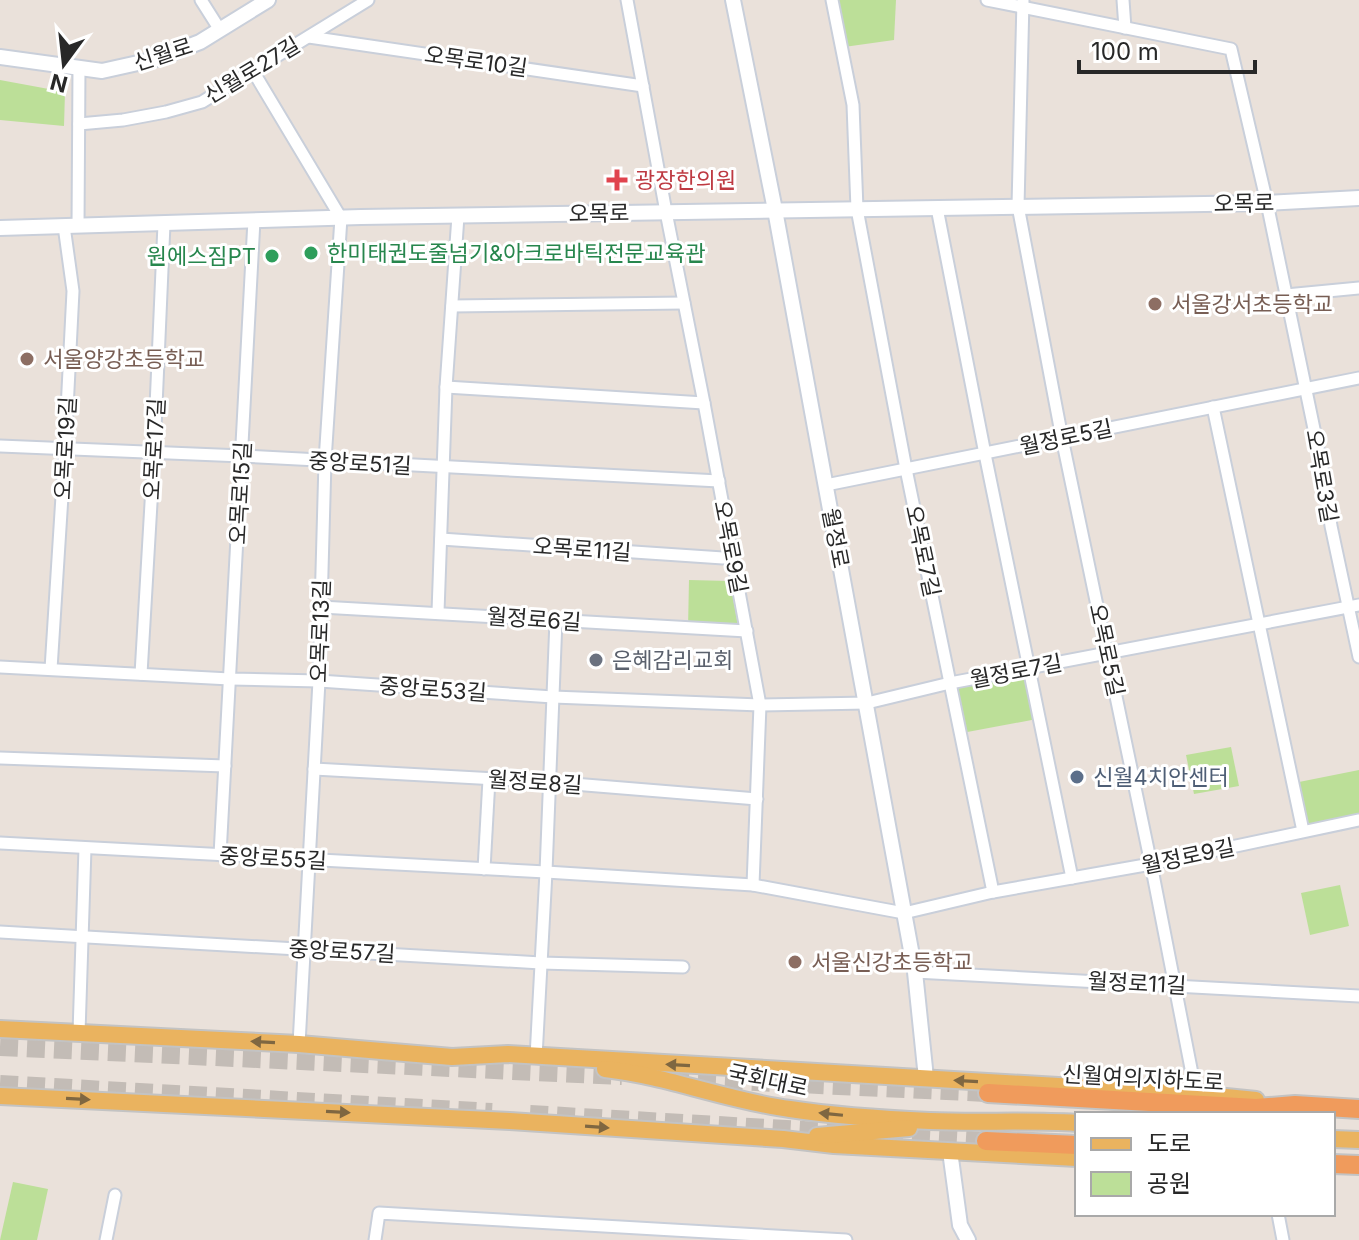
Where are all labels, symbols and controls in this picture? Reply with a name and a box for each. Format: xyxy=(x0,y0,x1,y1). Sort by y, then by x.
north arrow xyxy=(24,24,104,104)
scale bar xyxy=(1079,24,1255,74)
street label: 신월로27길 xyxy=(200,31,304,109)
street label: 신월로 xyxy=(130,32,196,76)
text: 100 m xyxy=(1091,37,1159,66)
street label: 오목로10길 xyxy=(423,41,529,81)
text: N xyxy=(47,69,70,98)
place label: 광장한의원 xyxy=(635,167,736,193)
marker: 광장한의원 xyxy=(606,169,628,191)
street label: 오목로 xyxy=(1213,189,1275,217)
street label: 오목로 xyxy=(568,199,630,227)
place label: 한미태권도줄넘기&아크로바틱전문교육관 xyxy=(327,240,706,266)
place label: 원에스짐PT xyxy=(147,243,256,269)
marker: 한미태권도줄넘기&아크로바틱전문교육관 xyxy=(302,244,320,262)
marker: 원에스짐PT xyxy=(263,247,281,265)
place label: 서울강서초등학교 xyxy=(1171,291,1333,317)
marker: 서울강서초등학교 xyxy=(1146,295,1164,313)
place label: 서울양강초등학교 xyxy=(43,346,205,372)
marker: 서울양강초등학교 xyxy=(18,350,36,368)
street label: 오목로19길 xyxy=(49,396,81,500)
street label: 오목로17길 xyxy=(138,397,170,501)
street label: 월정로5길 xyxy=(1017,414,1115,460)
street label: 오목로3길 xyxy=(1301,427,1343,525)
street label: 오목로15길 xyxy=(224,441,256,545)
street label: 중앙로51길 xyxy=(308,447,412,479)
street label: 오목로9길 xyxy=(709,498,753,596)
street label: 오목로7길 xyxy=(901,503,945,599)
street label: 월정로 xyxy=(817,506,855,570)
street label: 오목로11길 xyxy=(532,533,632,565)
street label: 오목로13길 xyxy=(305,579,335,683)
street label: 오목로5길 xyxy=(1084,601,1130,699)
street label: 월정로6길 xyxy=(486,603,582,635)
place label: 은혜감리교회 xyxy=(612,647,733,673)
street label: 월정로7길 xyxy=(968,649,1064,693)
marker: 은혜감리교회 xyxy=(587,651,605,669)
street label: 중앙로53길 xyxy=(378,672,488,706)
place label: 신월4치안센터 xyxy=(1093,764,1229,790)
street label: 월정로8길 xyxy=(487,766,583,798)
marker: 신월4치안센터 xyxy=(1068,768,1086,786)
street label: 월정로9길 xyxy=(1139,833,1237,879)
street label: 중앙로55길 xyxy=(219,842,327,874)
street label: 중앙로57길 xyxy=(288,935,396,967)
place label: 서울신강초등학교 xyxy=(811,949,973,975)
marker: 서울신강초등학교 xyxy=(786,953,804,971)
street label: 월정로11길 xyxy=(1087,967,1187,999)
one-way arrow xyxy=(250,1036,275,1049)
one-way arrow xyxy=(665,1058,690,1071)
street label: 국회대로 xyxy=(726,1059,810,1101)
street label: 신월여의지하도로 xyxy=(1061,1061,1225,1095)
one-way arrow xyxy=(953,1074,978,1087)
one-way arrow xyxy=(66,1093,91,1106)
one-way arrow xyxy=(326,1105,351,1118)
one-way arrow xyxy=(818,1108,843,1121)
legend xyxy=(1075,1112,1335,1216)
one-way arrow xyxy=(585,1121,610,1134)
text: 도로 xyxy=(1147,1129,1191,1158)
text: 공원 xyxy=(1147,1169,1191,1198)

